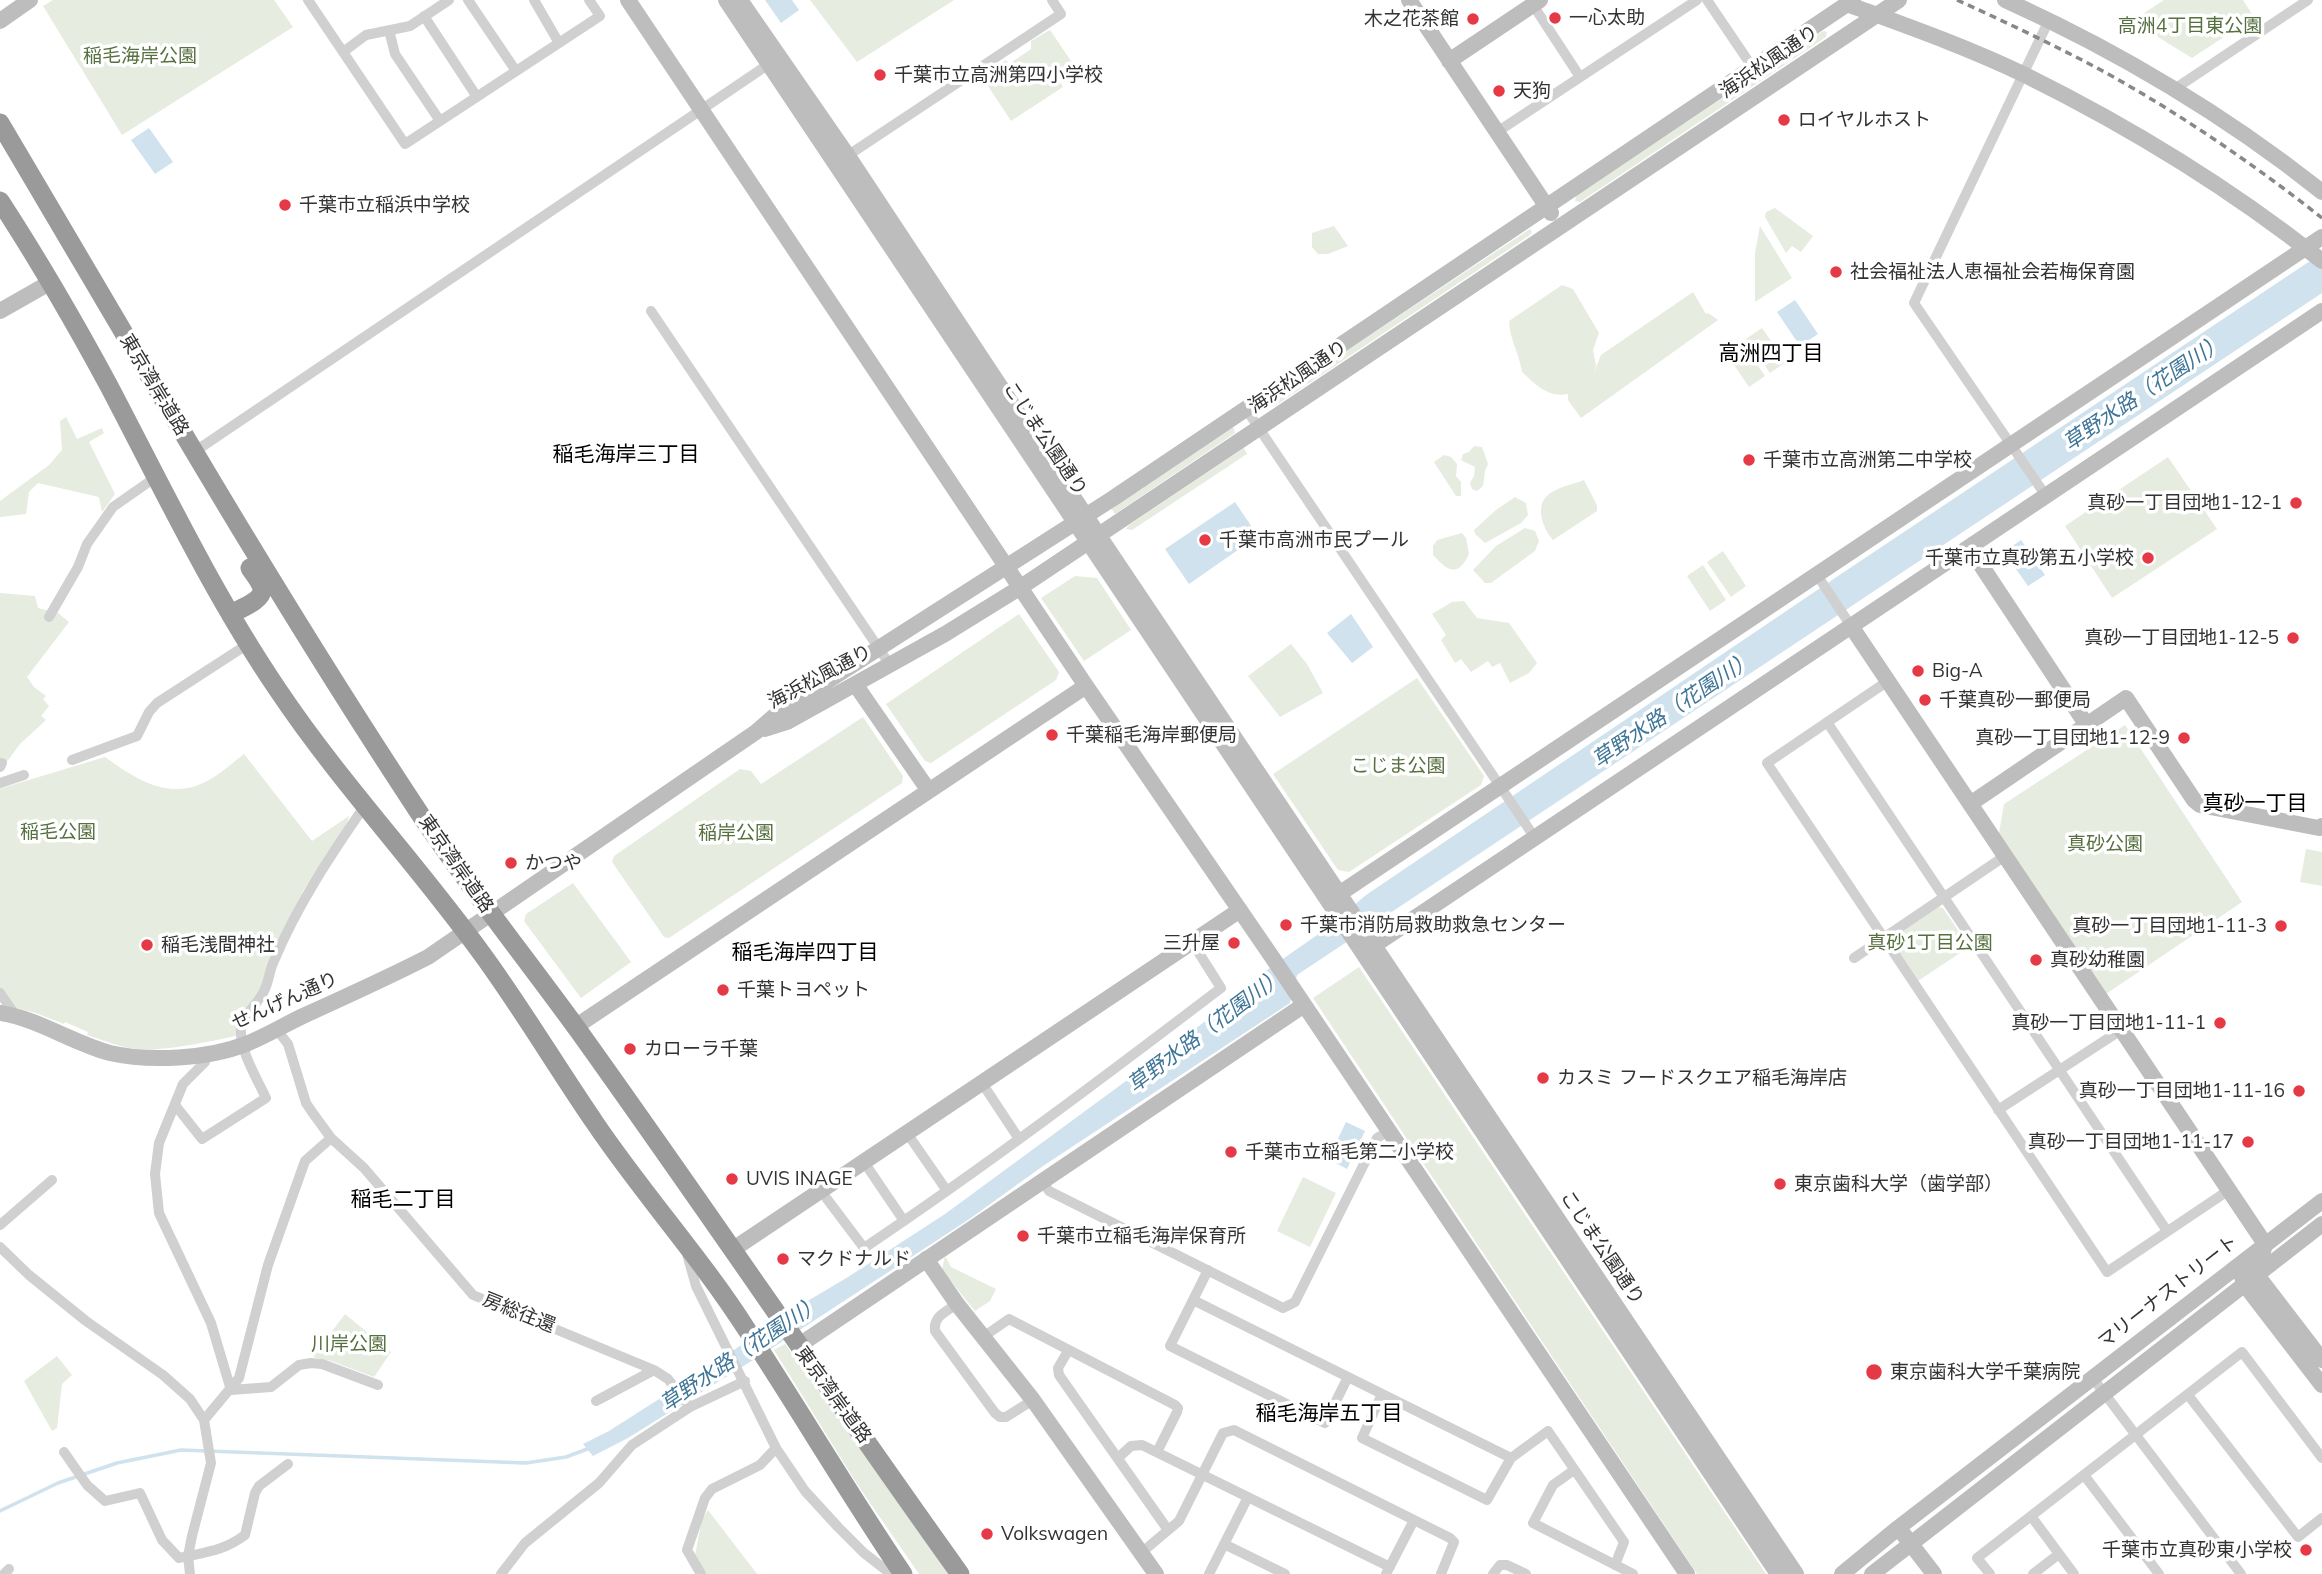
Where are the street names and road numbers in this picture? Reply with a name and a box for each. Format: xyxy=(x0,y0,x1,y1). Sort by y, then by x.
street label: 海浜松風通り xyxy=(1715,21,1823,103)
street label: 東京湾岸道路 xyxy=(115,330,193,440)
street label: 海浜松風通り xyxy=(1244,336,1352,418)
street label: こじま公園通り xyxy=(998,377,1092,501)
street label: 海浜松風通り xyxy=(764,640,876,714)
street label: 東京湾岸道路 xyxy=(414,811,498,917)
street label: せんげん通り xyxy=(228,967,342,1035)
street label: こじま公園通り xyxy=(1555,1186,1649,1310)
street label: マリーナストリート xyxy=(2094,1230,2242,1354)
street label: 房総往還 xyxy=(479,1288,559,1338)
street label: 東京湾岸道路 xyxy=(790,1342,876,1448)

